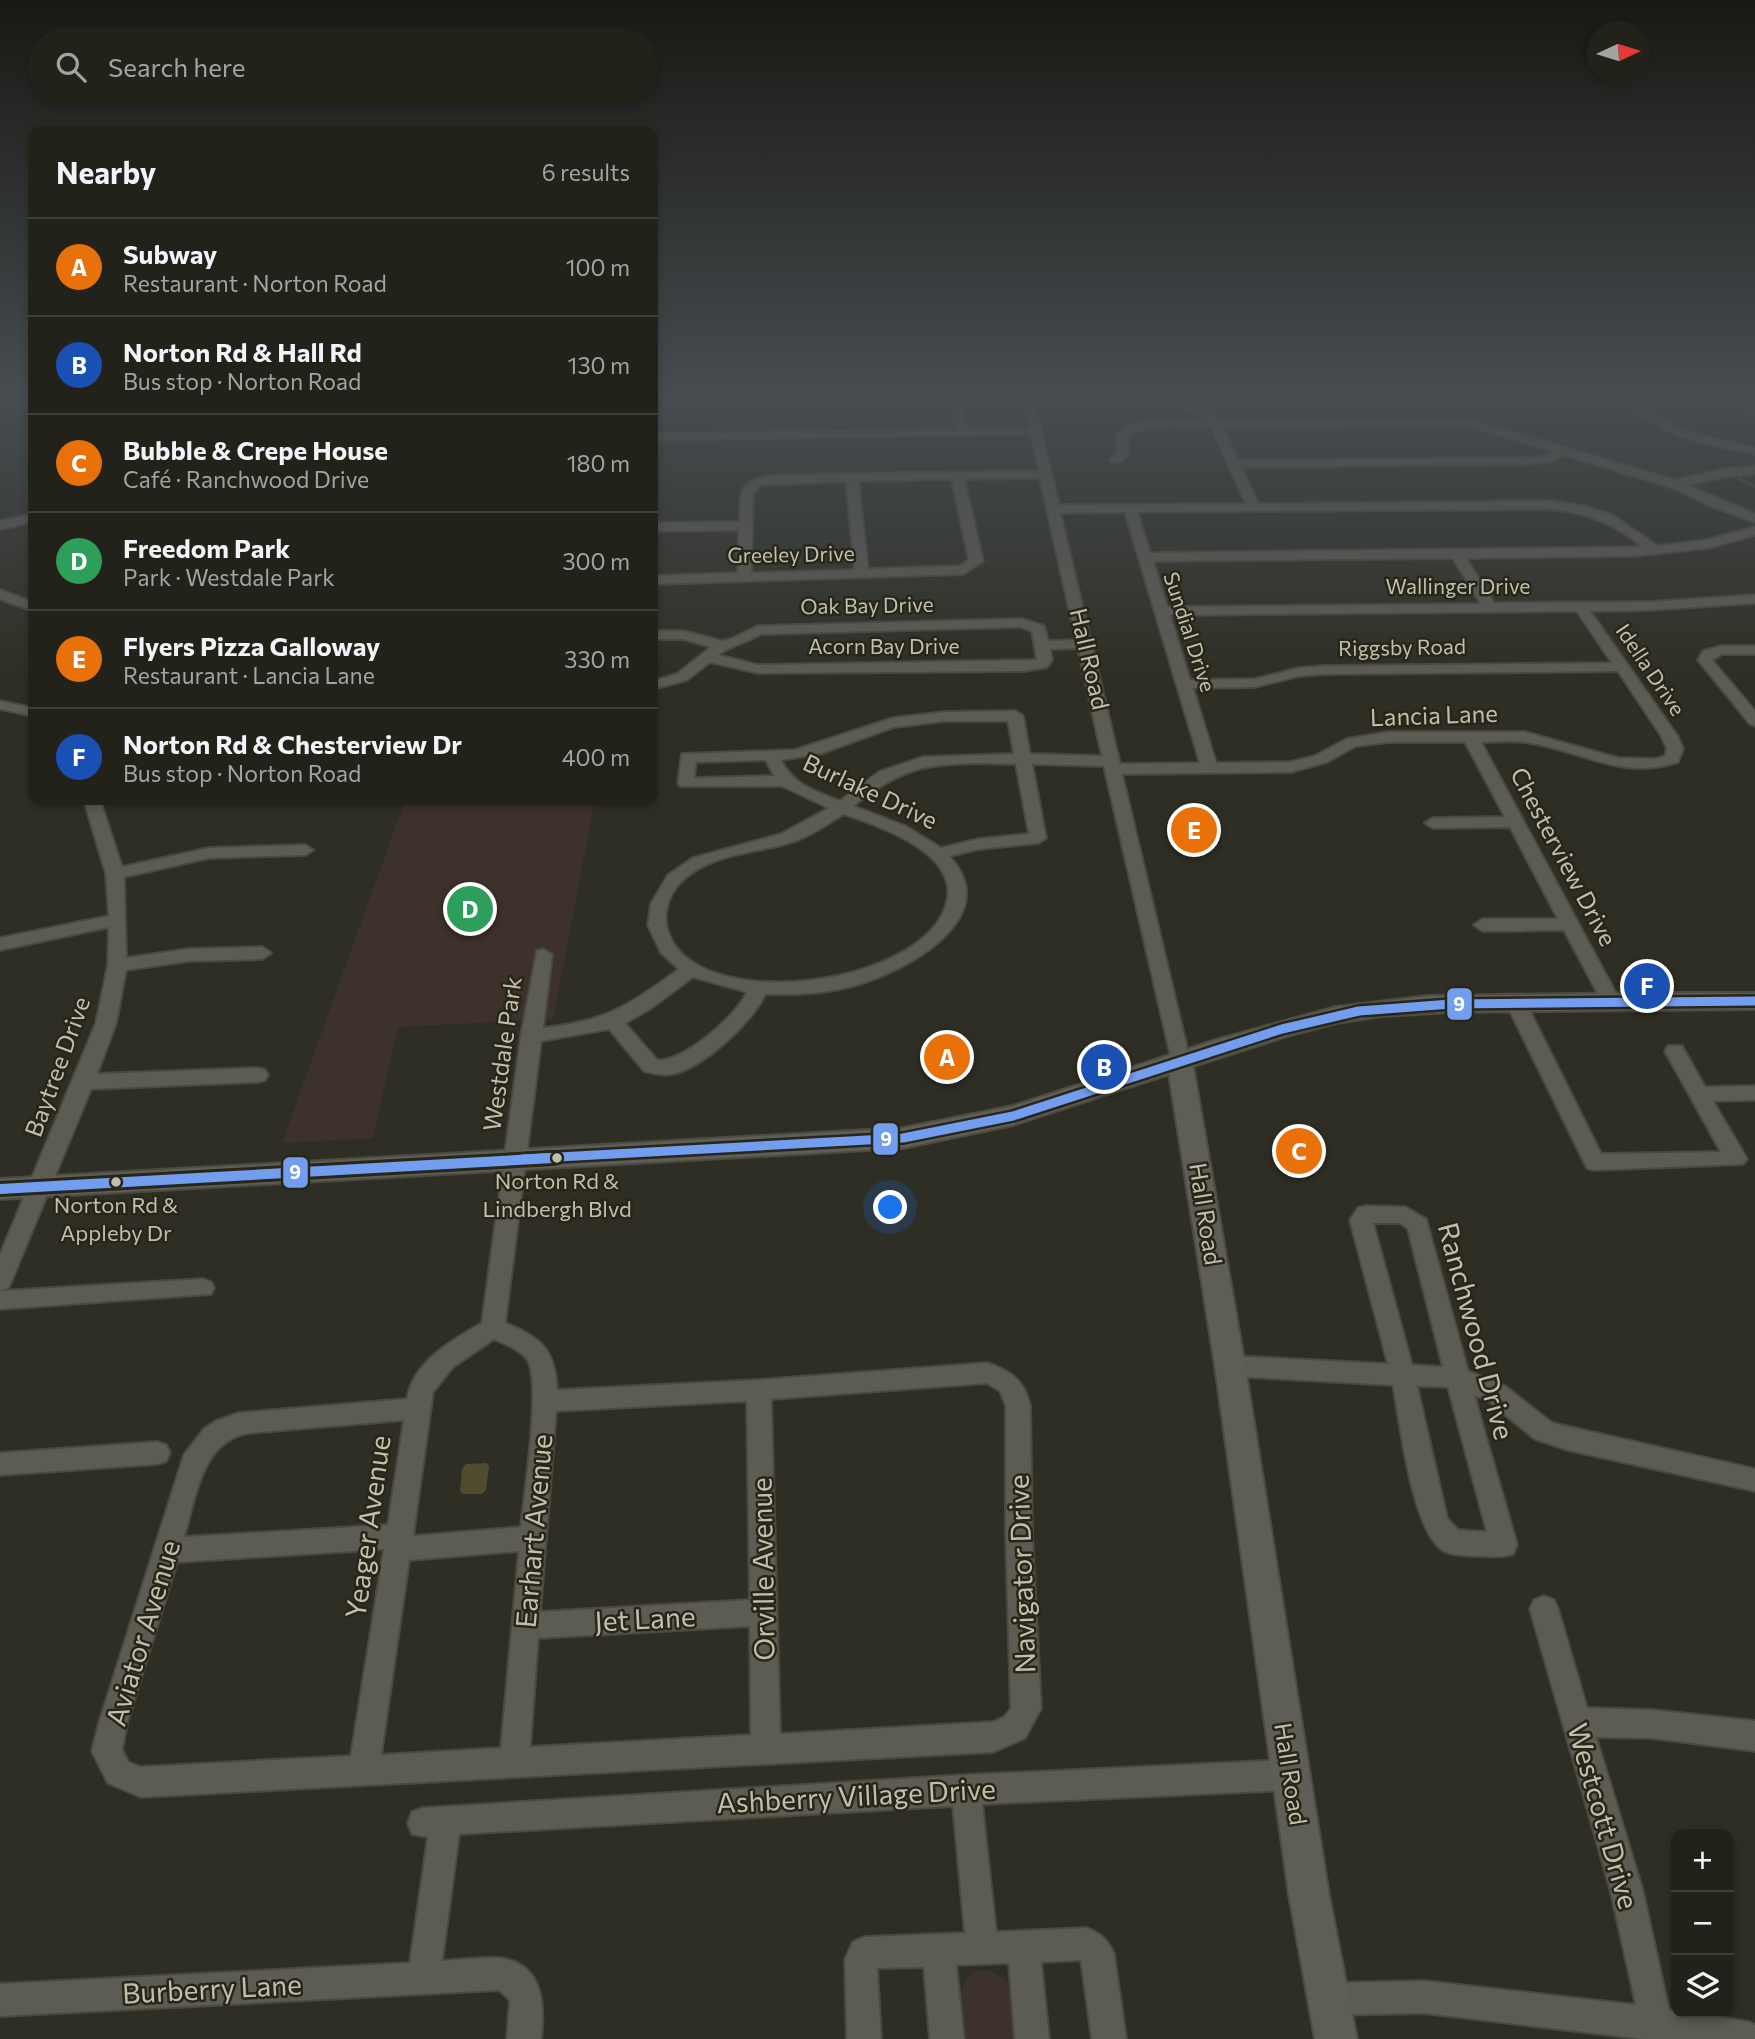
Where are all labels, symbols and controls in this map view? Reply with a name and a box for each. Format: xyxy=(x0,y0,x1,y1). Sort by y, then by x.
north arrow xyxy=(1587,21,1650,84)
search box xyxy=(28,28,658,105)
icon: search xyxy=(52,48,90,86)
text: Search here xyxy=(108,51,246,82)
text: Nearby xyxy=(56,153,156,190)
text: 6 results xyxy=(542,158,630,186)
text: Subway xyxy=(123,238,217,269)
text: A xyxy=(71,253,87,281)
text: 100 m xyxy=(566,253,630,281)
text: Restaurant · Norton Road xyxy=(123,269,387,297)
text: Norton Rd & Hall Rd xyxy=(123,336,362,367)
text: B xyxy=(71,351,87,379)
text: 130 m xyxy=(568,351,630,379)
text: Bus stop · Norton Road xyxy=(123,367,361,395)
text: Bubble & Crepe House xyxy=(123,434,388,465)
text: C xyxy=(71,449,87,477)
text: 180 m xyxy=(567,449,630,477)
text: Café · Ranchwood Drive xyxy=(123,465,369,493)
text: Freedom Park xyxy=(123,532,290,563)
street label: Greeley Drive xyxy=(727,540,855,567)
text: D xyxy=(71,547,87,575)
text: 300 m xyxy=(562,547,630,575)
text: Park · Westdale Park xyxy=(123,563,335,591)
street label: Sundial Drive xyxy=(1159,568,1222,695)
street label: Wallinger Drive xyxy=(1386,573,1530,598)
street label: Oak Bay Drive xyxy=(800,591,934,618)
street label: Hall Road xyxy=(1065,605,1116,712)
street label: Idella Drive xyxy=(1611,618,1691,720)
text: Flyers Pizza Galloway xyxy=(123,630,380,661)
street label: Acorn Bay Drive xyxy=(808,633,960,658)
street label: Riggsby Road xyxy=(1338,633,1466,660)
text: E xyxy=(72,645,86,673)
text: 330 m xyxy=(564,645,630,673)
text: Restaurant · Lancia Lane xyxy=(123,661,375,689)
street label: Lancia Lane xyxy=(1370,698,1498,731)
text: Norton Rd & Chesterview Dr xyxy=(123,728,462,759)
text: F xyxy=(72,743,86,771)
text: 400 m xyxy=(562,743,630,771)
street label: Burlake Drive xyxy=(799,747,942,834)
text: Bus stop · Norton Road xyxy=(123,759,361,787)
street label: Chesterview Drive xyxy=(1505,762,1624,951)
pin: E xyxy=(1171,804,1217,856)
pin: D xyxy=(447,883,493,935)
pin: F xyxy=(1624,960,1670,1012)
street label: Westdale Park xyxy=(476,975,527,1133)
line badge: 9 xyxy=(1446,987,1473,1021)
street label: Baytree Drive xyxy=(18,992,95,1141)
text: 9 xyxy=(1453,992,1465,1015)
pin: A xyxy=(924,1031,970,1083)
pin: B xyxy=(1081,1041,1127,1093)
line badge: 9 xyxy=(872,1122,899,1156)
pin: C xyxy=(1276,1125,1322,1177)
text: 9 xyxy=(880,1127,892,1150)
marker: Norton Rd & Lindbergh Blvd xyxy=(550,1151,564,1165)
line badge: 9 xyxy=(282,1156,309,1189)
text: 9 xyxy=(289,1160,301,1183)
street label: Hall Road xyxy=(1184,1160,1229,1267)
place label: Norton Rd & Lindbergh Blvd xyxy=(482,1167,632,1222)
marker: Norton Rd & Appleby Dr xyxy=(109,1175,123,1189)
your location xyxy=(873,1190,907,1224)
place label: Norton Rd & Appleby Dr xyxy=(54,1191,178,1246)
street label: Ranchwood Drive xyxy=(1432,1218,1522,1443)
street label: Yeager Avenue xyxy=(337,1433,397,1621)
street label: Earhart Avenue xyxy=(508,1433,558,1629)
street label: Navigator Drive xyxy=(1001,1474,1041,1674)
street label: Orville Avenue xyxy=(743,1477,781,1661)
street label: Aviator Avenue xyxy=(98,1536,186,1730)
street label: Jet Lane xyxy=(594,1598,696,1638)
street label: Westcott Drive xyxy=(1561,1719,1647,1913)
street label: Hall Road xyxy=(1269,1720,1314,1827)
street label: Ashberry Village Drive xyxy=(715,1771,996,1819)
map controls xyxy=(1671,1829,1734,2018)
button: + xyxy=(1671,1829,1734,1892)
button: − xyxy=(1671,1892,1734,1955)
button: layers xyxy=(1671,1955,1734,2018)
street label: Burberry Lane xyxy=(121,1966,303,2010)

